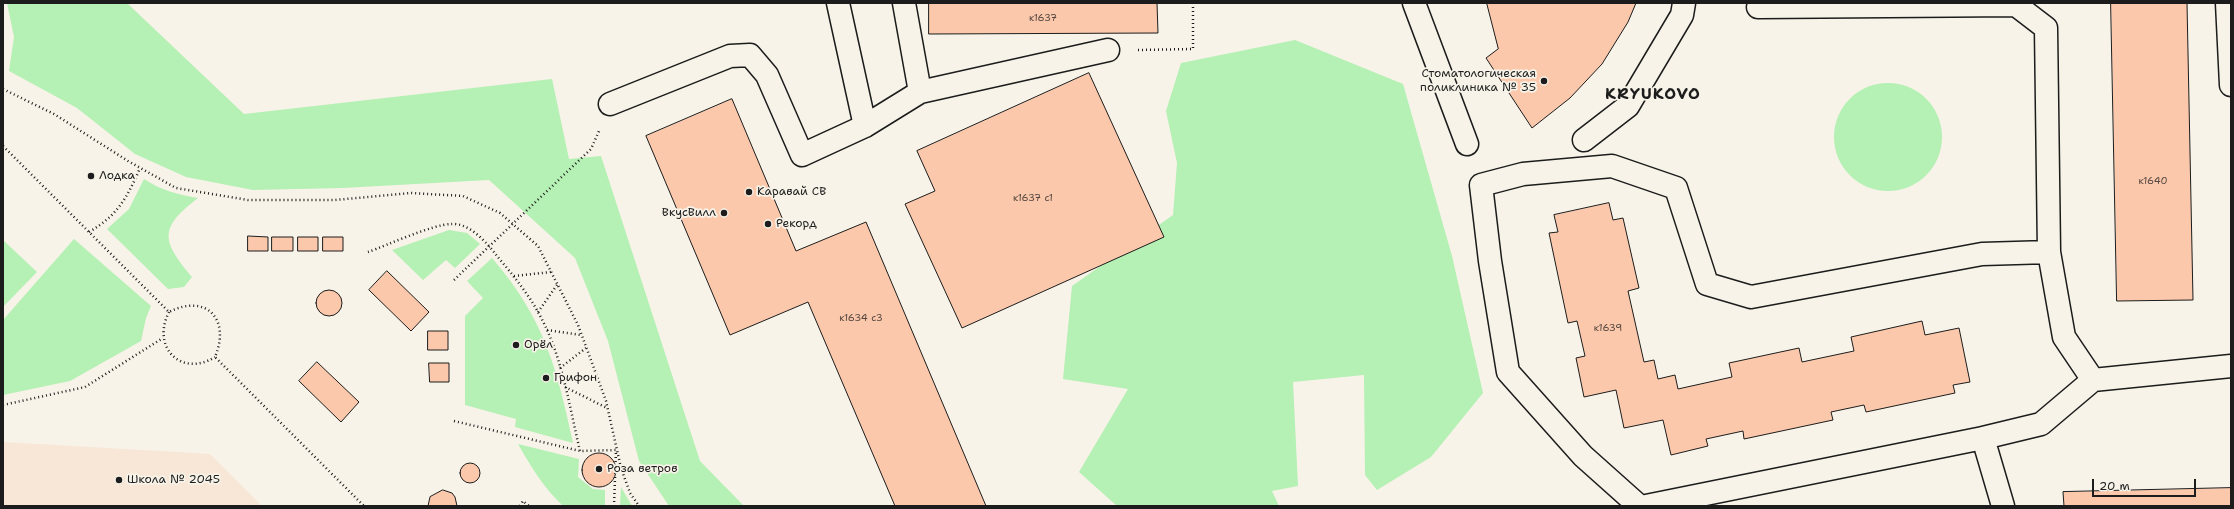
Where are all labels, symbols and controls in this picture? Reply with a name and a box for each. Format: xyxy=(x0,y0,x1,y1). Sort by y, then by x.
house number: к1637 xyxy=(1029,12,1057,24)
place label: Стоматологическая поликлиника № 35 xyxy=(1420,67,1536,95)
marker: Стоматологическая поликлиника № 35 xyxy=(1539,76,1549,86)
district label: KRYUKOVO xyxy=(1605,85,1701,105)
place label: Лодка xyxy=(99,169,135,183)
marker: Лодка xyxy=(86,171,96,181)
house number: к1640 xyxy=(2138,175,2168,187)
place label: Каравай СВ xyxy=(757,185,826,199)
marker: Каравай СВ xyxy=(744,187,754,197)
house number: к1637 с1 xyxy=(1013,192,1053,204)
place label: ВкусВилл xyxy=(662,206,716,220)
marker: ВкусВилл xyxy=(719,208,729,218)
place label: Рекорд xyxy=(776,217,817,231)
marker: Рекорд xyxy=(763,219,773,229)
house number: к1634 с3 xyxy=(839,312,883,324)
house number: к1639 xyxy=(1594,322,1622,334)
place label: Орёл xyxy=(524,338,553,352)
marker: Орёл xyxy=(511,340,521,350)
place label: Грифон xyxy=(554,371,597,385)
marker: Грифон xyxy=(541,373,551,383)
place label: Роза ветров xyxy=(607,462,678,476)
marker: Роза ветров xyxy=(594,464,604,474)
scale bar xyxy=(2094,471,2198,497)
place label: Школа № 2045 xyxy=(127,473,220,487)
marker: Школа № 2045 xyxy=(114,475,124,485)
text: 20 m xyxy=(2099,478,2130,494)

